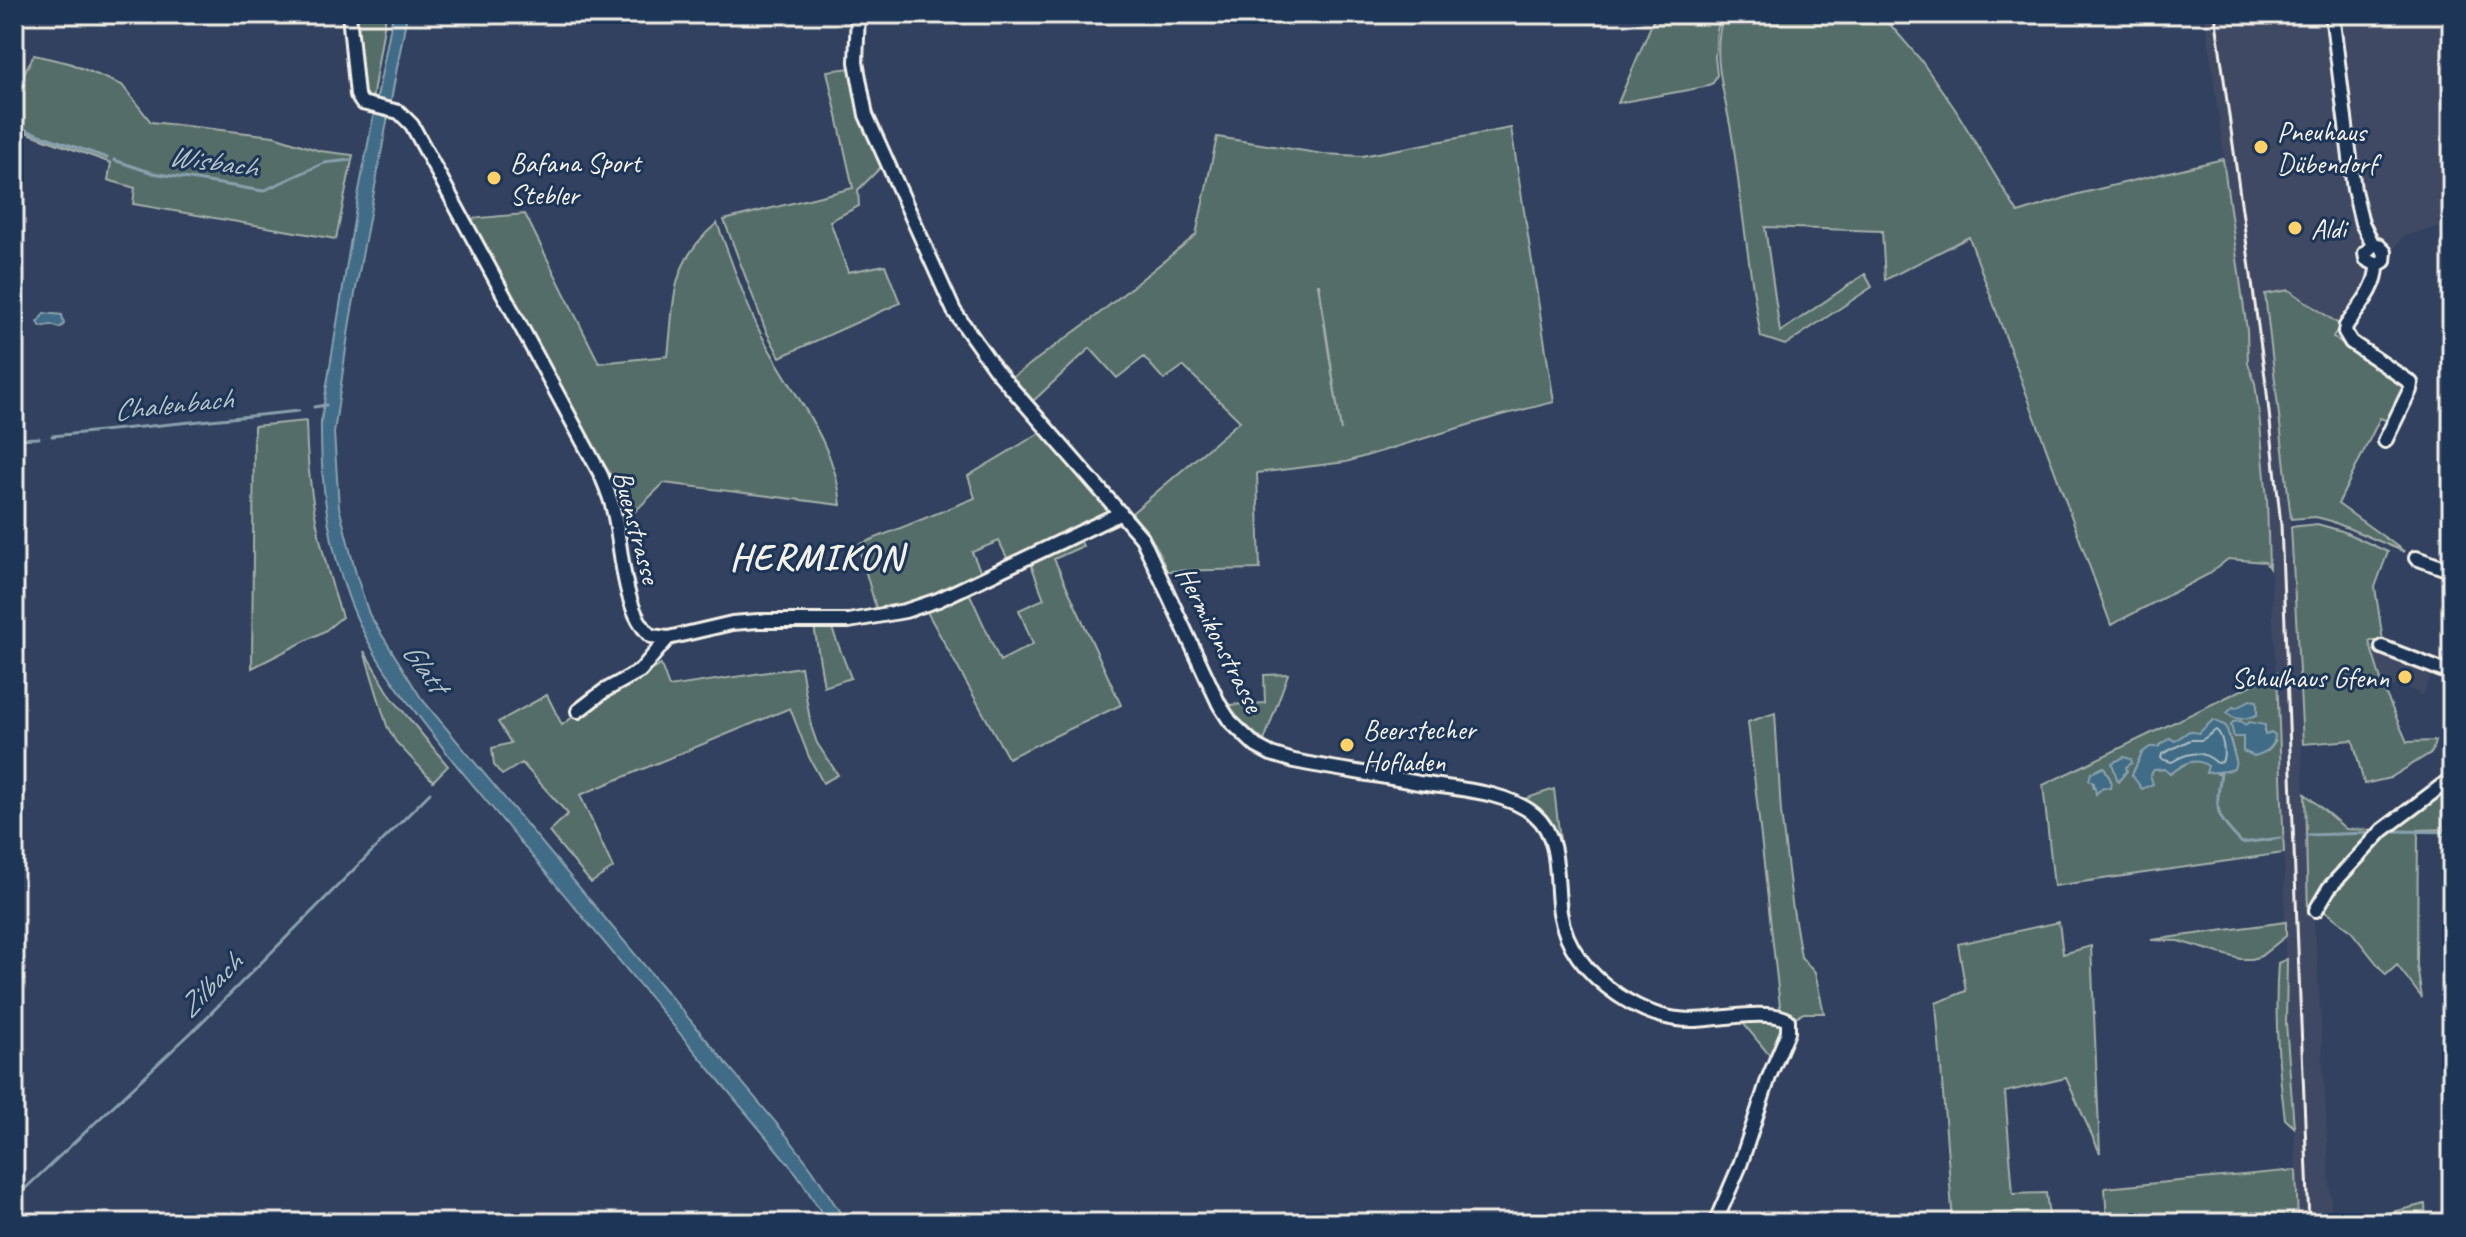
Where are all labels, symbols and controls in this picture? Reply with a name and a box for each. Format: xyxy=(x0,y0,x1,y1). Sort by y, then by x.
place label: Pneuhaus Dübendorf xyxy=(2277,114,2382,181)
water label: Wisbach xyxy=(167,136,262,186)
marker: Pneuhaus Dübendorf xyxy=(2252,138,2270,156)
place label: Bafana Sport Stebler xyxy=(510,145,643,212)
marker: Bafana Sport Stebler xyxy=(485,169,503,187)
place label: Aldi xyxy=(2311,211,2350,246)
marker: Aldi xyxy=(2286,219,2304,237)
water label: Chalenbach xyxy=(112,379,237,429)
street label: Buenstrasse xyxy=(605,467,669,589)
district label: HERMIKON xyxy=(730,534,908,580)
street label: Hermikonstrasse xyxy=(1168,560,1273,720)
water label: Glatt xyxy=(394,634,460,705)
place label: Schulhaus Gfenn xyxy=(2231,660,2389,695)
marker: Schulhaus Gfenn xyxy=(2396,668,2414,686)
place label: Beerstecher Hofladen xyxy=(1363,712,1478,779)
marker: Beerstecher Hofladen xyxy=(1338,736,1356,754)
water label: Zilbach xyxy=(170,943,252,1025)

